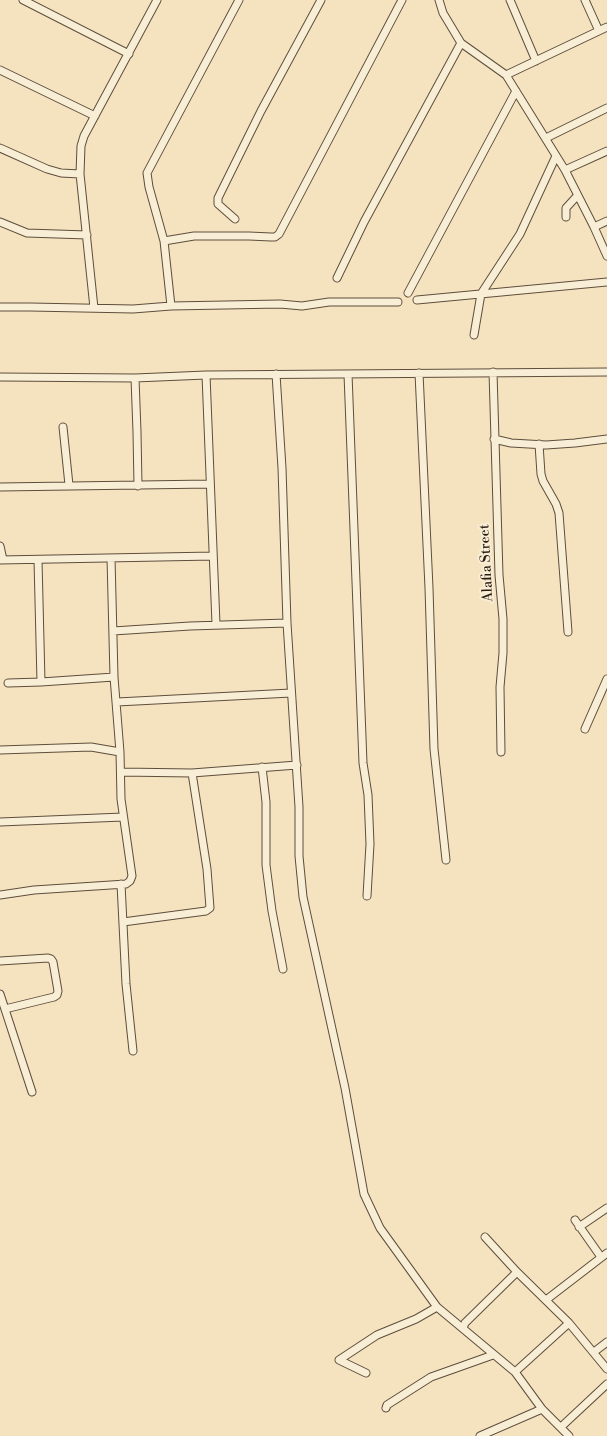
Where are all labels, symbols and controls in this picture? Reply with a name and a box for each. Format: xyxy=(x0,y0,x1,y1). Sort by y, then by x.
street label: Alafia Street xyxy=(477,524,497,602)

